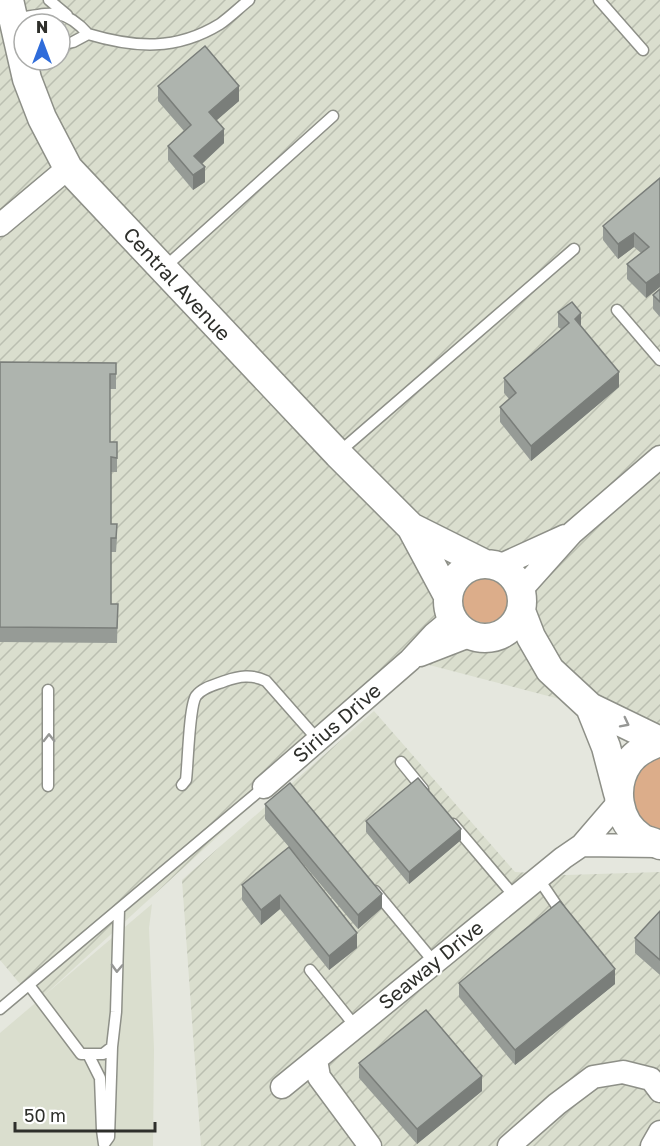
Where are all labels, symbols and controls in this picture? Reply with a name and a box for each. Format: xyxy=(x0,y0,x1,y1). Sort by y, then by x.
north arrow xyxy=(12,12,72,72)
text: N xyxy=(36,17,48,37)
street label: Central Avenue xyxy=(119,222,236,345)
street label: Sirius Drive xyxy=(287,678,385,767)
one-way arrow xyxy=(619,716,630,728)
one-way arrow xyxy=(43,733,55,742)
street label: Seaway Drive xyxy=(373,915,488,1014)
one-way arrow xyxy=(111,963,123,972)
scale bar xyxy=(15,1095,154,1133)
text: 50 m xyxy=(24,1104,66,1126)

